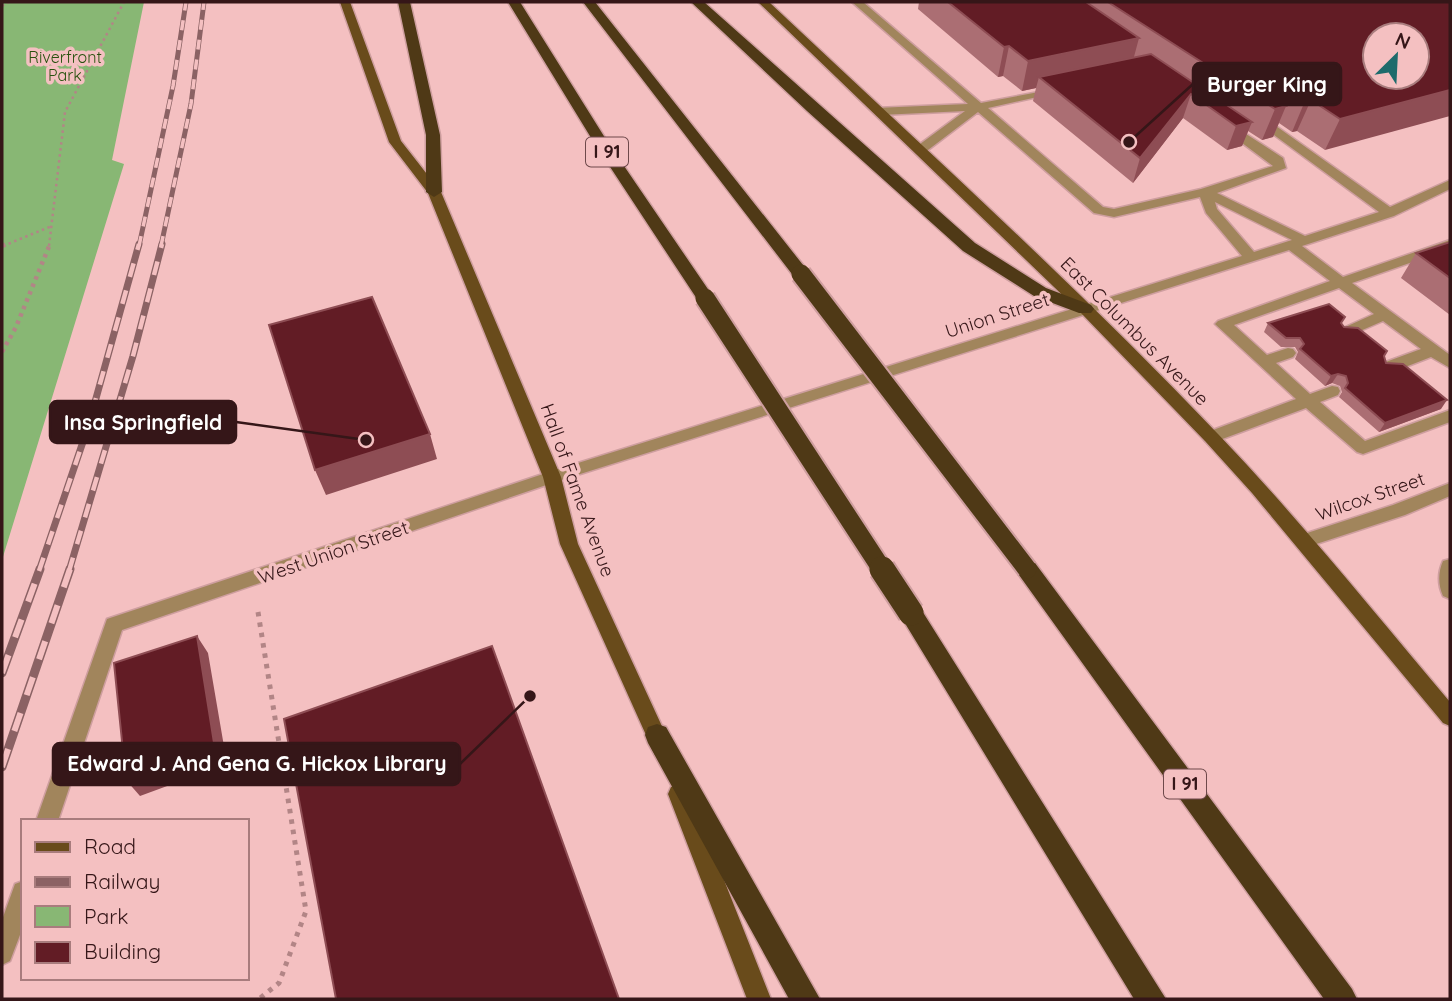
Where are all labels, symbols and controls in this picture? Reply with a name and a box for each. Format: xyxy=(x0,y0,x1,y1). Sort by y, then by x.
north arrow xyxy=(1361,21,1431,91)
text: N xyxy=(1392,27,1414,54)
park label: Riverfront Park xyxy=(28,47,102,85)
callout: Burger King xyxy=(1193,63,1341,105)
text: Burger King xyxy=(1207,71,1327,97)
road number: I 91 xyxy=(586,138,628,167)
street label: East Columbus Avenue xyxy=(1056,252,1214,410)
street label: Union Street xyxy=(942,287,1052,343)
street label: Hall of Fame Avenue xyxy=(535,400,621,580)
callout: Insa Springfield xyxy=(50,401,236,443)
text: Insa Springfield xyxy=(64,409,222,435)
street label: Wilcox Street xyxy=(1312,466,1428,526)
street label: West Union Street xyxy=(255,515,411,589)
callout: Edward J. And Gena G. Hickox Library xyxy=(53,743,460,785)
text: Edward J. And Gena G. Hickox Library xyxy=(67,750,447,776)
road number: I 91 xyxy=(1164,770,1206,798)
legend xyxy=(21,819,248,980)
text: Road xyxy=(84,833,136,859)
text: Railway xyxy=(84,868,160,894)
text: Park xyxy=(84,903,128,929)
text: Building xyxy=(84,938,161,964)

